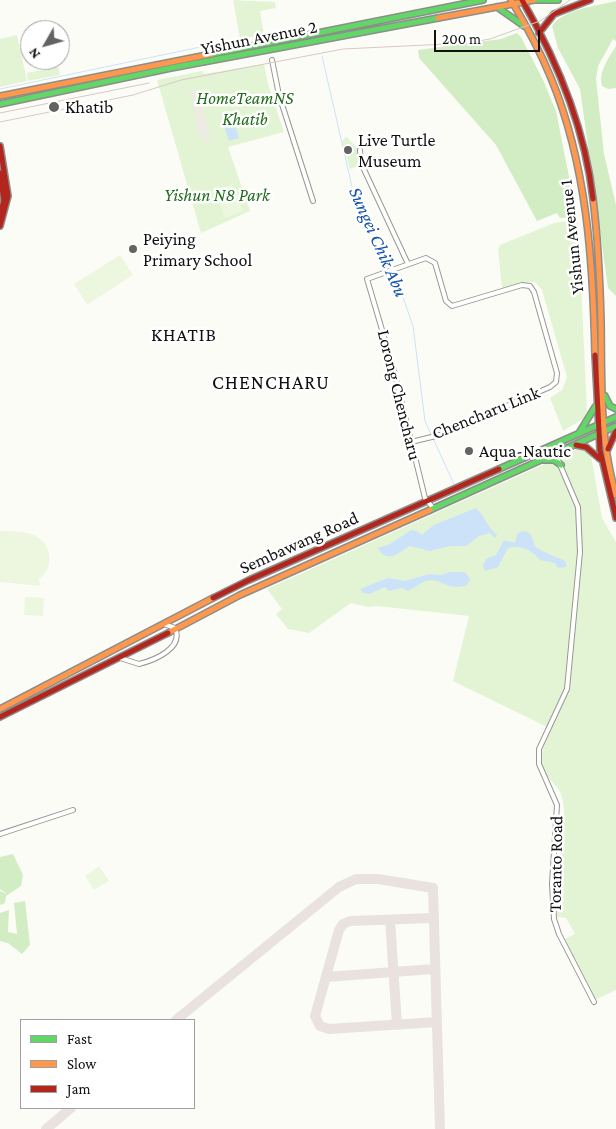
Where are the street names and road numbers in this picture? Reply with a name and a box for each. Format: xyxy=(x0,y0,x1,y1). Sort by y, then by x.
street label: Yishun Avenue 2 xyxy=(199,16,319,60)
street label: Yishun Avenue 1 xyxy=(555,179,589,295)
street label: Lorong Chencharu xyxy=(372,327,426,463)
street label: Chencharu Link xyxy=(429,382,543,444)
street label: Sembawang Road xyxy=(236,507,362,579)
street label: Toranto Road xyxy=(544,815,568,913)

